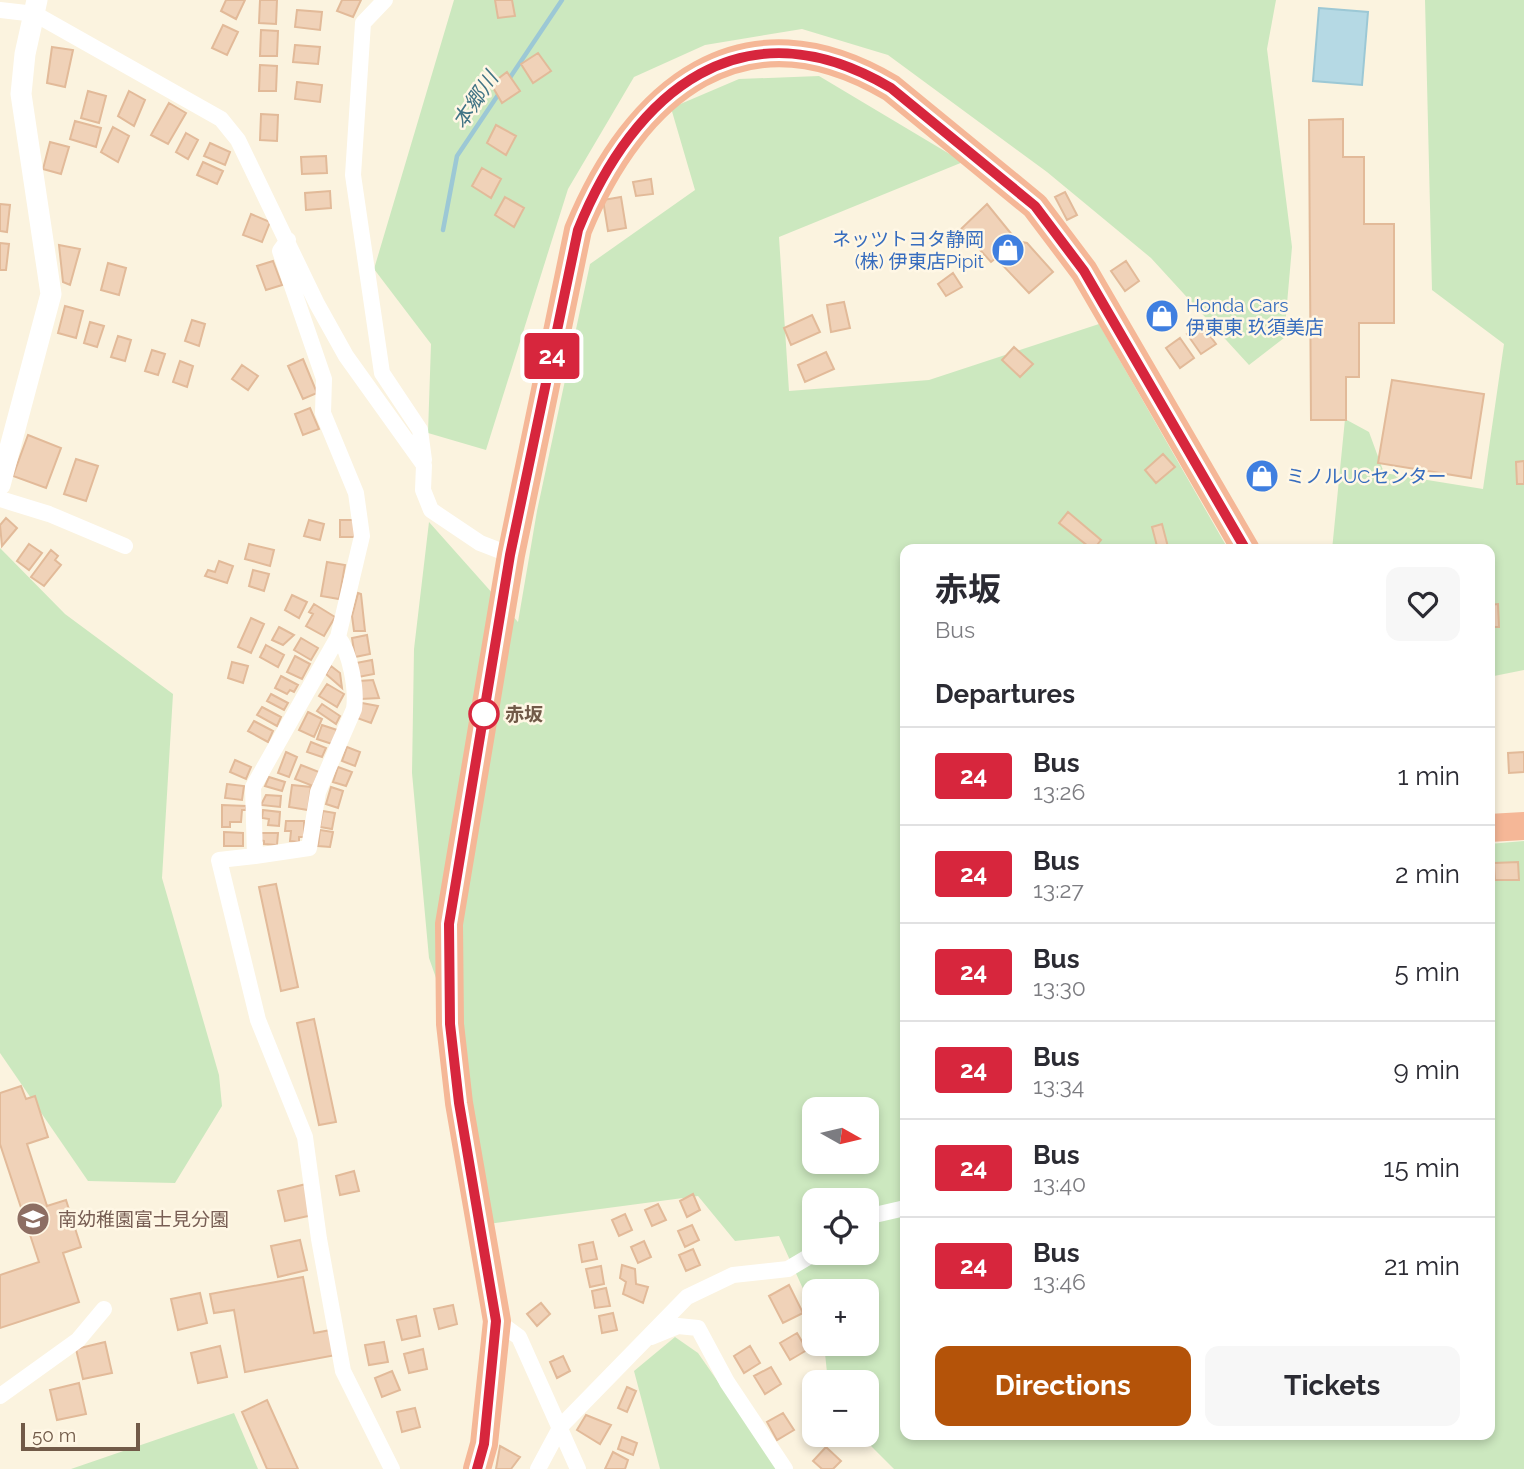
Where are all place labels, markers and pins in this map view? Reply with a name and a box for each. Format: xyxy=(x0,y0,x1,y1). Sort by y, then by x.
place label: ネッツトヨタ静岡 (株) 伊東店Pipit xyxy=(832,228,985,272)
shop icon: ネッツトヨタ静岡 (株) 伊東店Pipit xyxy=(989,231,1027,269)
place label: Honda Cars 伊東東 玖須美店 xyxy=(1186,294,1324,338)
shop icon: Honda Cars 伊東東 玖須美店 xyxy=(1143,297,1181,335)
shop icon: ミノルUCセンター xyxy=(1243,457,1281,495)
place label: ミノルUCセンター xyxy=(1286,465,1446,487)
marker: 赤坂 xyxy=(469,699,499,729)
place label: 赤坂 xyxy=(505,703,543,725)
school or university icon: 南幼稚園富士見分園 xyxy=(14,1200,52,1238)
place label: 南幼稚園富士見分園 xyxy=(58,1208,229,1230)

